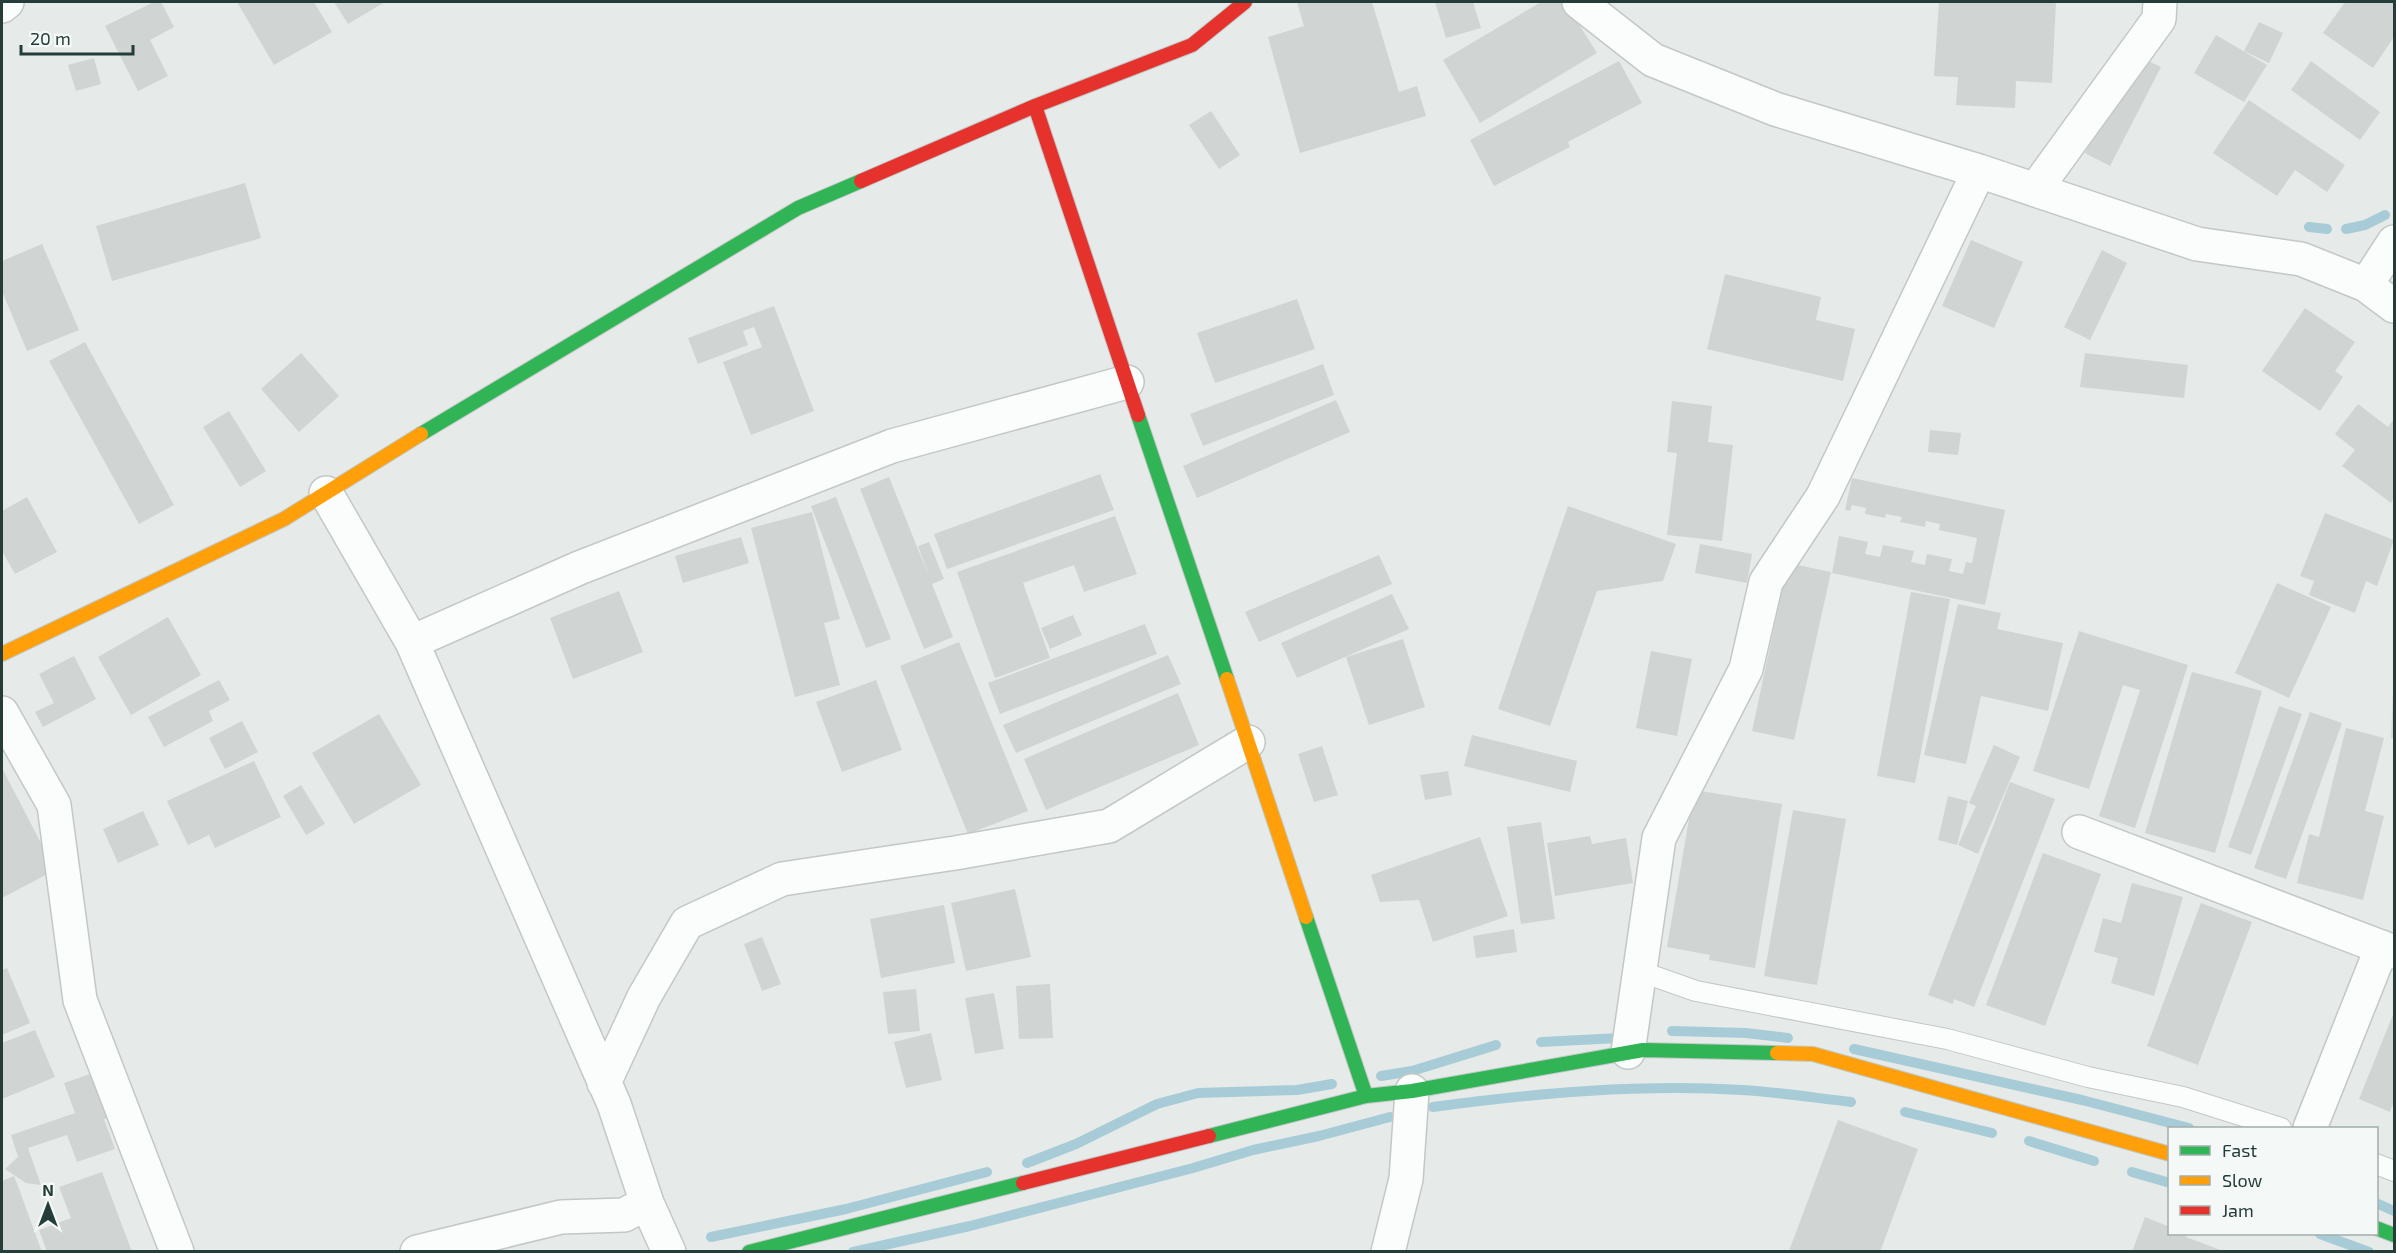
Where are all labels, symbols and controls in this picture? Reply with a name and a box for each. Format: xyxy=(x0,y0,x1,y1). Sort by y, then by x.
scale bar xyxy=(21,18,134,56)
text: 20 m xyxy=(30,27,71,49)
legend xyxy=(2168,1127,2378,1235)
text: Fast xyxy=(2222,1139,2257,1161)
text: Slow xyxy=(2222,1169,2263,1191)
north arrow xyxy=(18,1175,78,1235)
text: N xyxy=(42,1180,54,1199)
text: Jam xyxy=(2222,1199,2254,1221)

